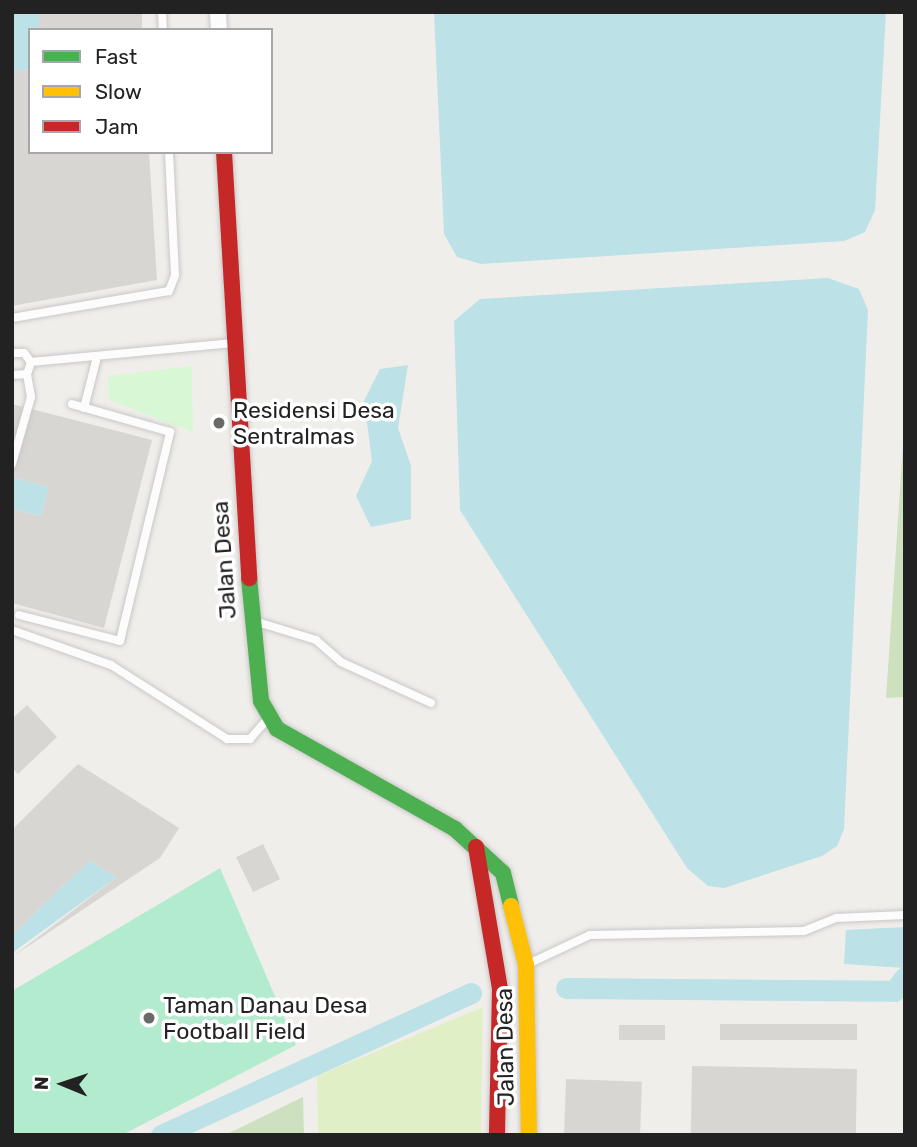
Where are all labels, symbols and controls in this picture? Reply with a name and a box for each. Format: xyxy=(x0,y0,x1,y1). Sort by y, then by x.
legend xyxy=(28,28,273,154)
text: Fast xyxy=(95,44,137,69)
text: Slow xyxy=(95,79,142,104)
text: Jam xyxy=(95,114,139,139)
place label: Residensi Desa Sentralmas xyxy=(233,396,395,450)
marker: Residensi Desa Sentralmas xyxy=(211,415,227,431)
street label: Jalan Desa xyxy=(206,500,242,620)
street label: Jalan Desa xyxy=(490,988,520,1106)
place label: Taman Danau Desa Football Field xyxy=(163,991,367,1045)
marker: Taman Danau Desa Football Field xyxy=(141,1010,157,1026)
north arrow xyxy=(28,1049,98,1119)
text: N xyxy=(30,1076,53,1090)

